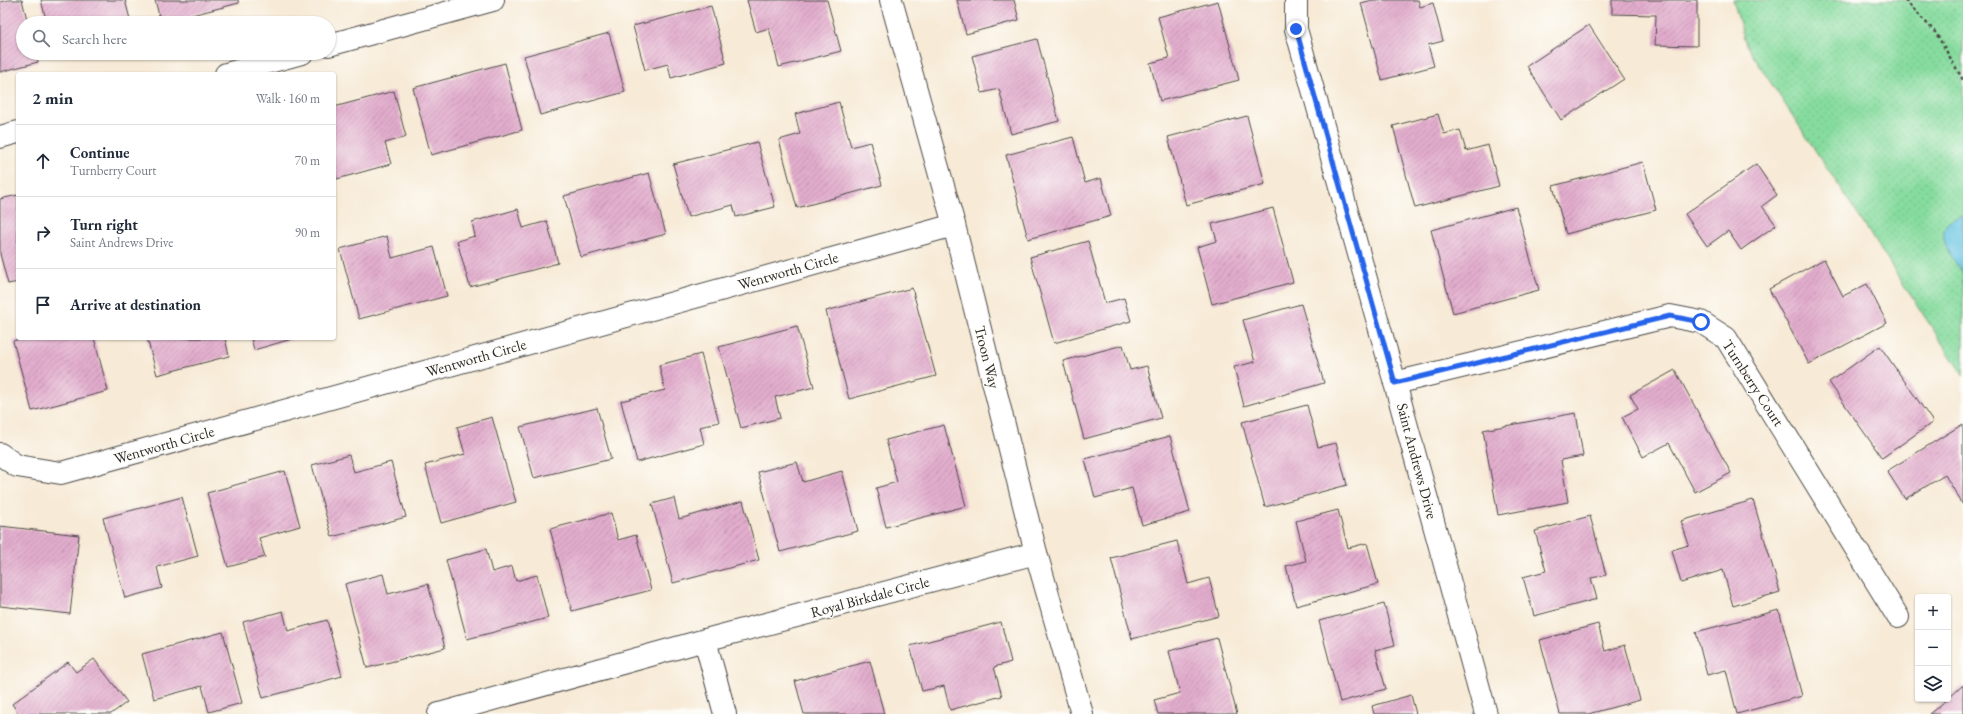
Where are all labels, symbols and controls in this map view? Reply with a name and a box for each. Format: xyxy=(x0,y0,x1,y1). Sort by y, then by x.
search box xyxy=(16,16,336,60)
route end xyxy=(1287,20,1305,38)
icon: search xyxy=(30,27,52,49)
text: Search here xyxy=(62,29,127,48)
text: 2 min xyxy=(32,87,73,109)
text: Walk · 160 m xyxy=(256,90,320,107)
text: Continue xyxy=(70,143,130,162)
icon: ahead xyxy=(32,150,54,172)
text: 70 m xyxy=(295,152,320,169)
text: Turnberry Court xyxy=(70,162,156,179)
text: Turn right xyxy=(70,215,138,234)
icon: right xyxy=(32,222,54,244)
text: 90 m xyxy=(295,224,320,241)
text: Saint Andrews Drive xyxy=(70,234,173,251)
street label: Wentworth Circle xyxy=(736,247,840,294)
icon: arrive xyxy=(32,294,54,316)
text: Arrive at destination xyxy=(70,295,201,314)
route start xyxy=(1692,313,1710,331)
street label: Troon Way xyxy=(971,324,1005,391)
street label: Wentworth Circle xyxy=(424,334,528,381)
street label: Turnberry Court xyxy=(1718,336,1789,430)
street label: Saint Andrews Drive xyxy=(1393,401,1442,521)
street label: Wentworth Circle xyxy=(112,421,216,468)
street label: Royal Birkdale Circle xyxy=(808,572,931,621)
map controls xyxy=(1915,594,1951,702)
button: + xyxy=(1915,594,1951,630)
button: − xyxy=(1915,630,1951,666)
button: layers xyxy=(1915,666,1951,702)

